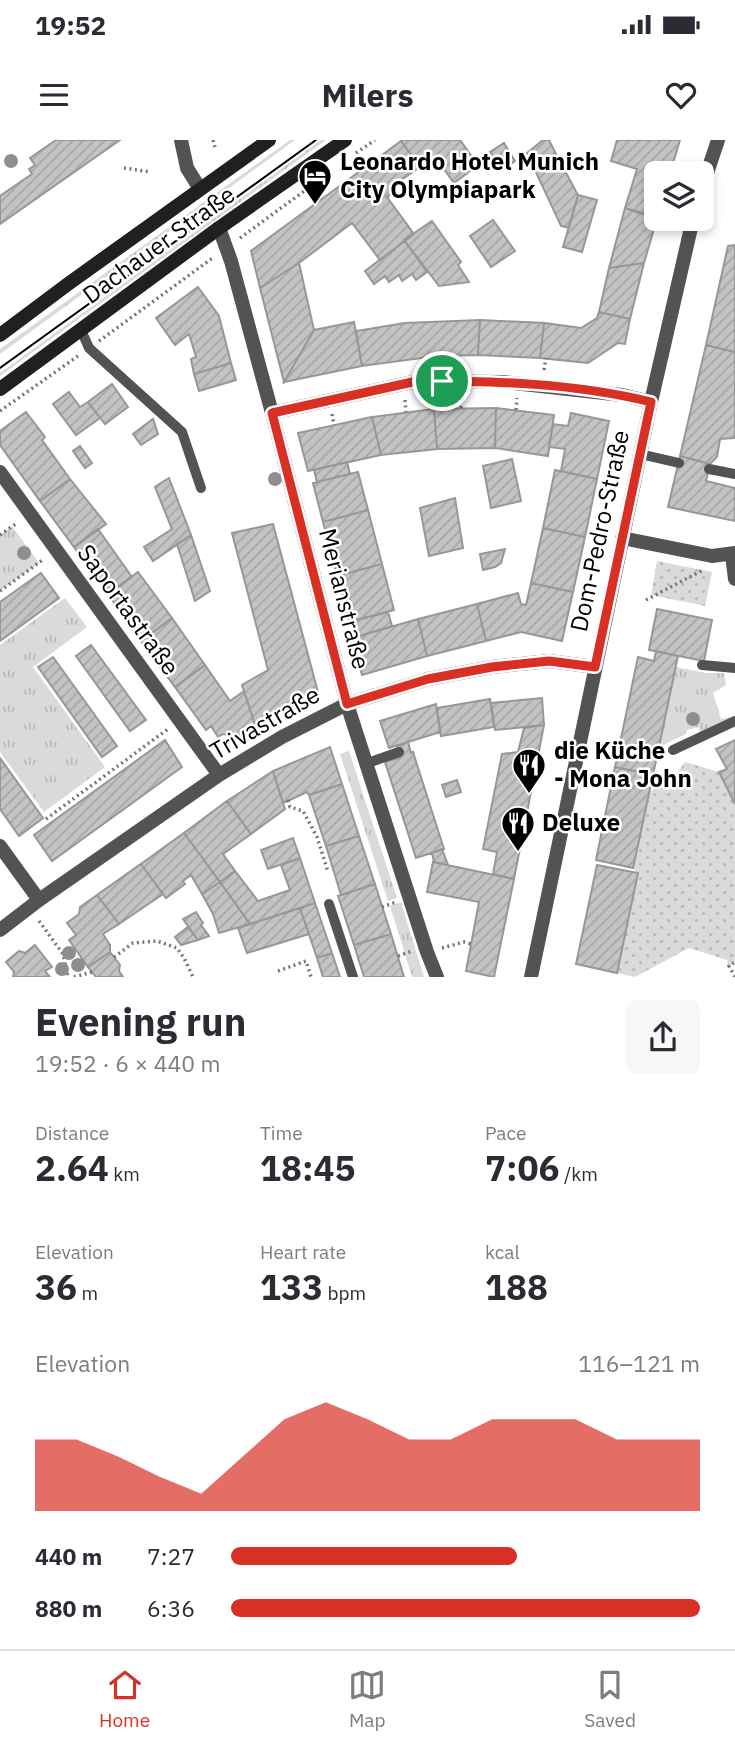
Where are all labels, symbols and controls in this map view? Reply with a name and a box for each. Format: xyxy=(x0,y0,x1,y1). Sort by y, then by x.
text: 19:52 xyxy=(35,8,106,42)
text: Milers xyxy=(321,74,414,116)
icon: menu xyxy=(35,76,73,114)
icon: heart xyxy=(662,76,700,114)
place label: Leonardo Hotel Munich City Olympiapark xyxy=(340,145,599,205)
hotel icon: Leonardo Hotel Munich City Olympiapark xyxy=(296,157,334,206)
map controls xyxy=(644,161,714,231)
button: layers xyxy=(644,161,714,231)
street label: Dachauer Straße xyxy=(76,178,241,310)
pin xyxy=(412,351,472,411)
icon: arrive xyxy=(423,362,461,400)
street label: Dom-Pedro-Straße xyxy=(562,427,636,634)
street label: Merianstraße xyxy=(312,525,378,672)
street label: Saportastraße xyxy=(71,538,187,681)
street label: Trivastraße xyxy=(204,678,325,766)
place label: die Küche - Mona John xyxy=(554,734,692,794)
restaurant icon: die Küche - Mona John xyxy=(510,746,548,795)
restaurant icon: Deluxe xyxy=(499,804,537,853)
place label: Deluxe xyxy=(542,806,620,838)
text: Evening run xyxy=(35,997,246,1046)
button: share xyxy=(626,1000,700,1074)
text: 19:52 · 6 × 440 m xyxy=(35,1048,221,1078)
text: Distance xyxy=(35,1121,109,1145)
text: Time xyxy=(260,1121,303,1145)
text: Pace xyxy=(485,1121,526,1145)
text: 2.64 xyxy=(35,1145,109,1191)
text: 18:45 xyxy=(260,1145,356,1191)
text: 7:06 xyxy=(485,1145,560,1191)
text: km xyxy=(109,1162,140,1186)
text: /km xyxy=(560,1162,598,1186)
text: Elevation xyxy=(35,1240,114,1264)
text: Heart rate xyxy=(260,1240,346,1264)
text: kcal xyxy=(485,1240,520,1264)
text: 36 xyxy=(35,1264,77,1310)
text: 133 xyxy=(260,1264,323,1310)
text: 188 xyxy=(485,1264,548,1310)
text: m xyxy=(77,1281,98,1305)
text: bpm xyxy=(323,1281,366,1305)
text: Elevation xyxy=(35,1348,130,1378)
text: 116–121 m xyxy=(578,1348,700,1378)
text: 440 m xyxy=(35,1541,102,1571)
text: 7:27 xyxy=(147,1541,195,1571)
text: 880 m xyxy=(35,1593,102,1623)
text: 6:36 xyxy=(147,1593,195,1623)
tab: Home xyxy=(99,1666,150,1732)
tab: Map xyxy=(348,1666,386,1732)
tab: Saved xyxy=(584,1666,636,1732)

